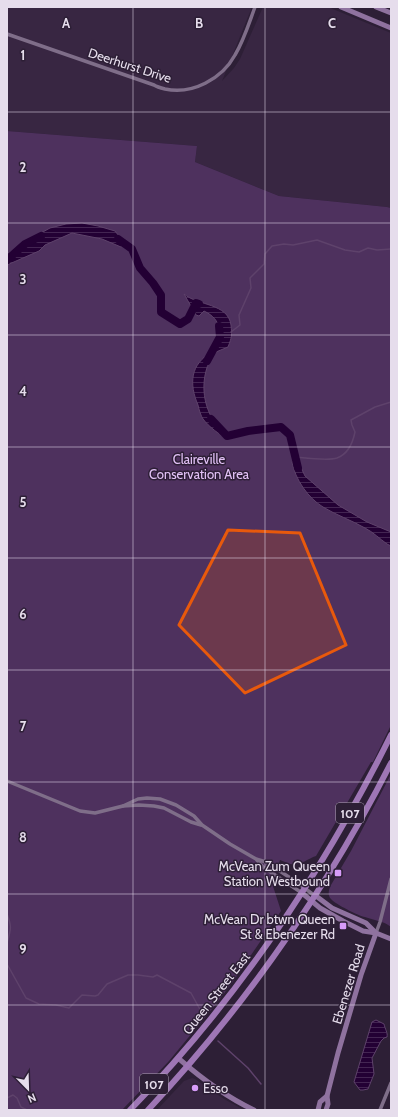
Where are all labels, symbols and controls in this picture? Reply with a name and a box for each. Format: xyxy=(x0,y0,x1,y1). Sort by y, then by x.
text: A xyxy=(62,15,71,31)
text: B xyxy=(195,15,203,31)
text: C xyxy=(328,15,336,31)
street label: Deerhurst Drive xyxy=(86,44,174,86)
text: 1 xyxy=(21,47,25,63)
text: 2 xyxy=(20,159,27,175)
text: 3 xyxy=(19,271,27,287)
text: 4 xyxy=(19,383,27,399)
park label: Claireville Conservation Area xyxy=(149,451,250,482)
text: 5 xyxy=(20,494,27,510)
text: 6 xyxy=(19,606,27,622)
text: 7 xyxy=(20,718,27,734)
road number: 107 xyxy=(336,803,364,823)
text: 8 xyxy=(19,829,27,845)
place label: McVean Zum Queen Station Westbound xyxy=(219,858,330,889)
marker: McVean Zum Queen Station Westbound xyxy=(333,868,343,878)
place label: McVean Dr btwn Queen St & Ebenezer Rd xyxy=(204,911,335,942)
marker: McVean Dr btwn Queen St & Ebenezer Rd xyxy=(338,921,348,931)
text: 9 xyxy=(19,941,27,957)
street label: Ebenezer Road xyxy=(328,942,368,1026)
street label: Queen Street East xyxy=(179,948,253,1037)
north arrow xyxy=(8,1069,48,1109)
road number: 107 xyxy=(140,1074,168,1094)
place label: Esso xyxy=(203,1080,228,1096)
marker: Esso xyxy=(190,1083,200,1093)
text: N xyxy=(26,1090,38,1106)

